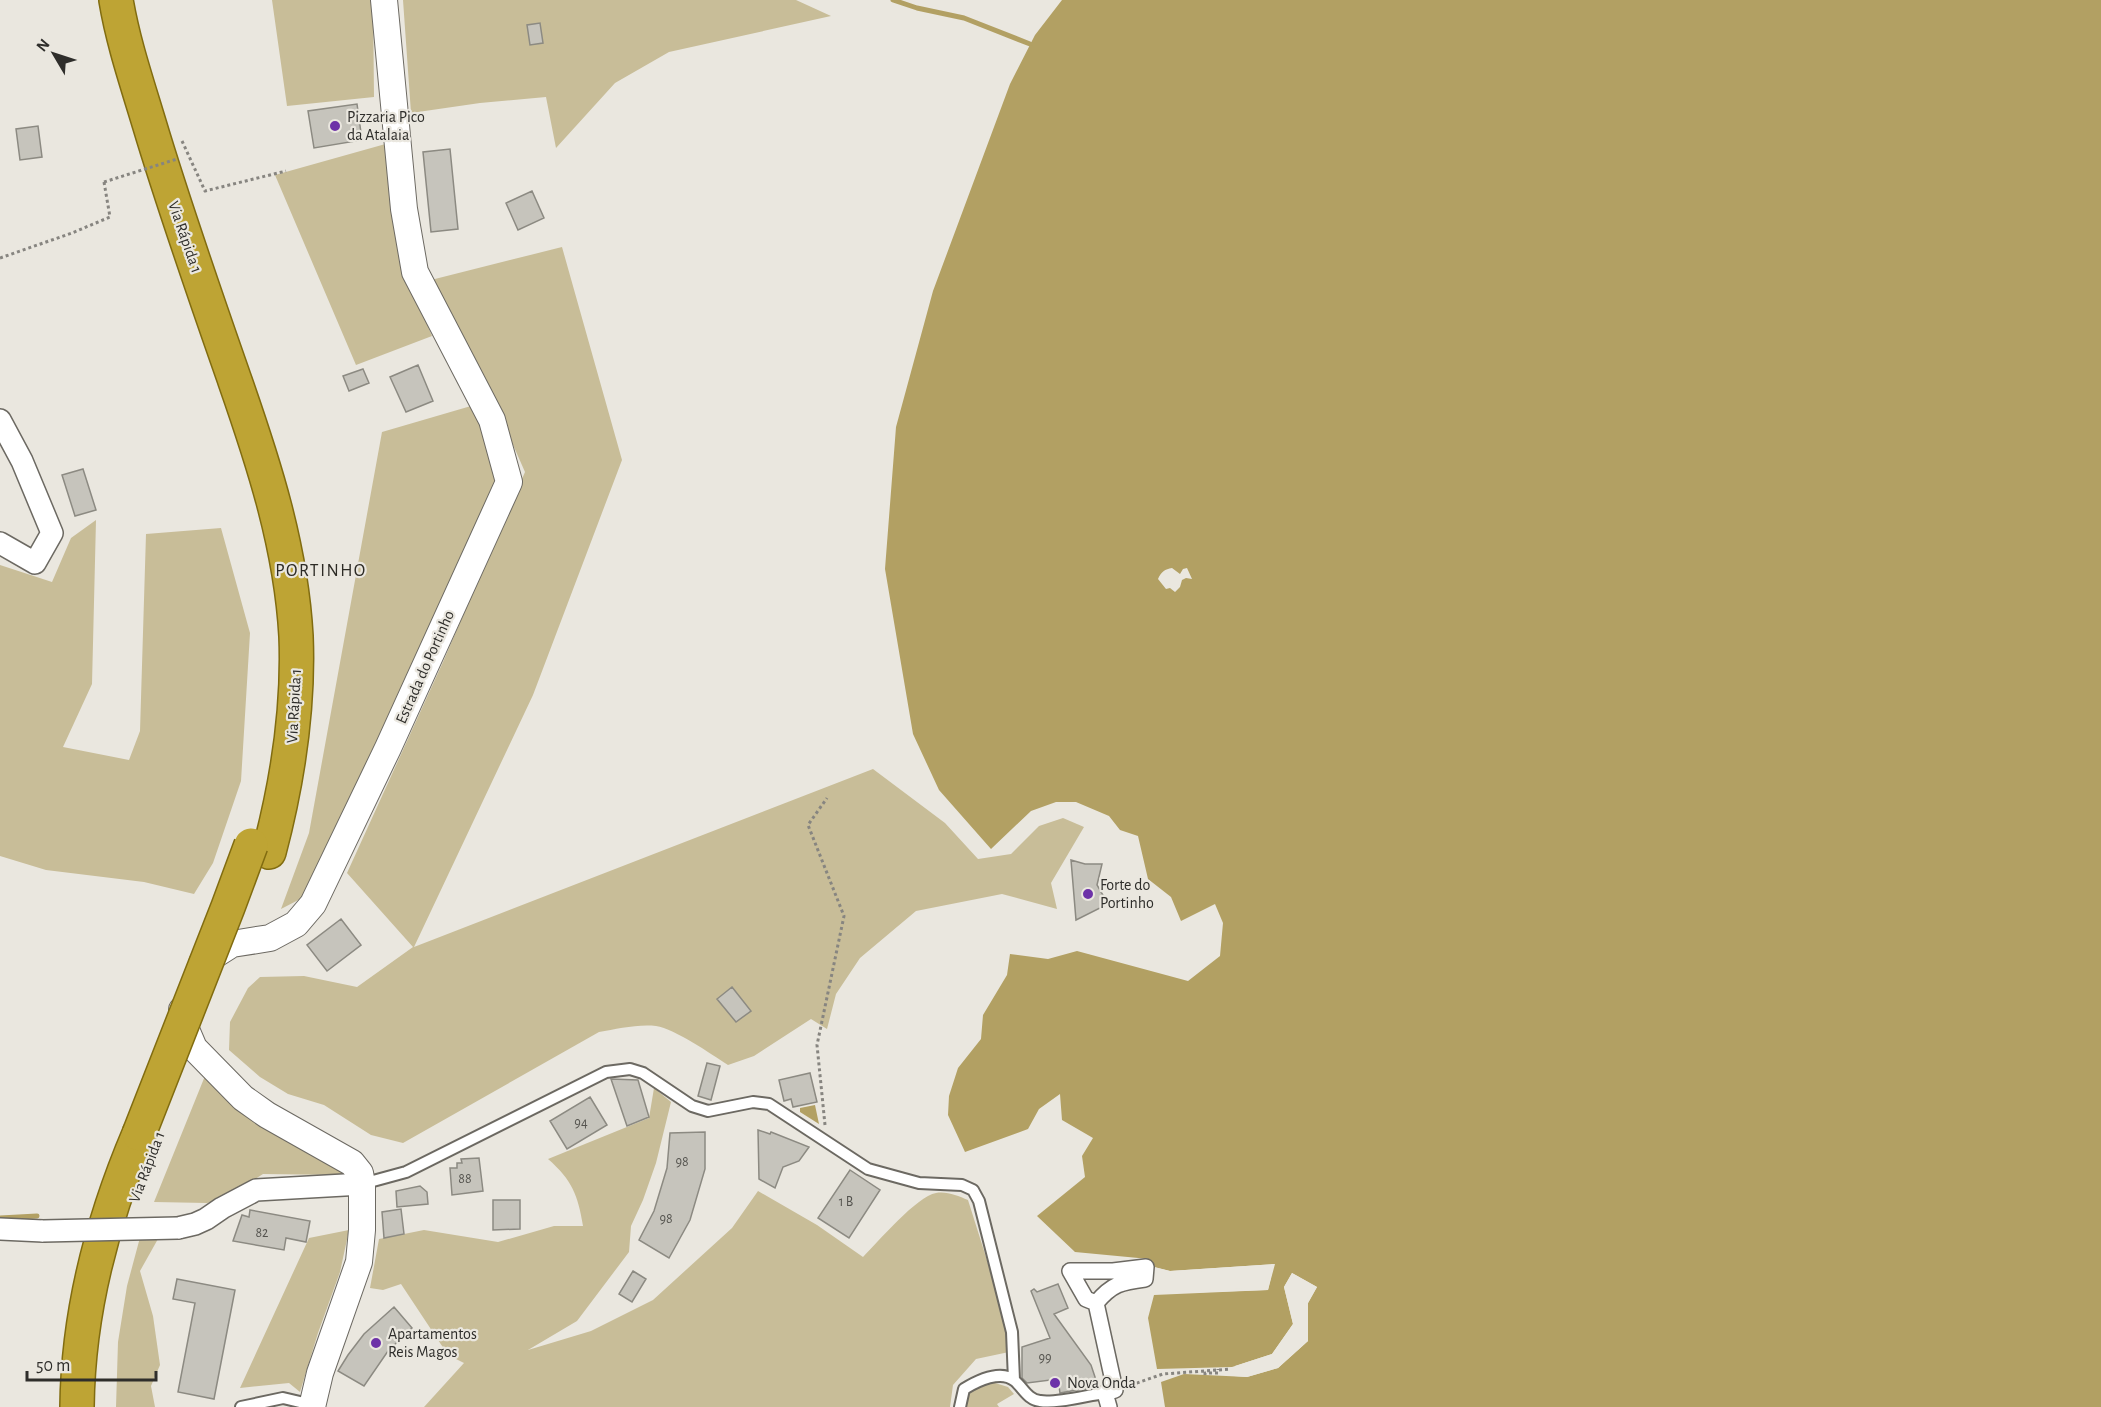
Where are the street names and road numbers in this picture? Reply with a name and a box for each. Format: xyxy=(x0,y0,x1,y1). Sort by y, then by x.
street label: Via Rápida 1 xyxy=(165,199,205,275)
street label: Estrada do Portinho xyxy=(393,608,457,726)
street label: Via Rápida 1 xyxy=(284,668,304,744)
street label: Via Rápida 1 xyxy=(126,1129,168,1205)

